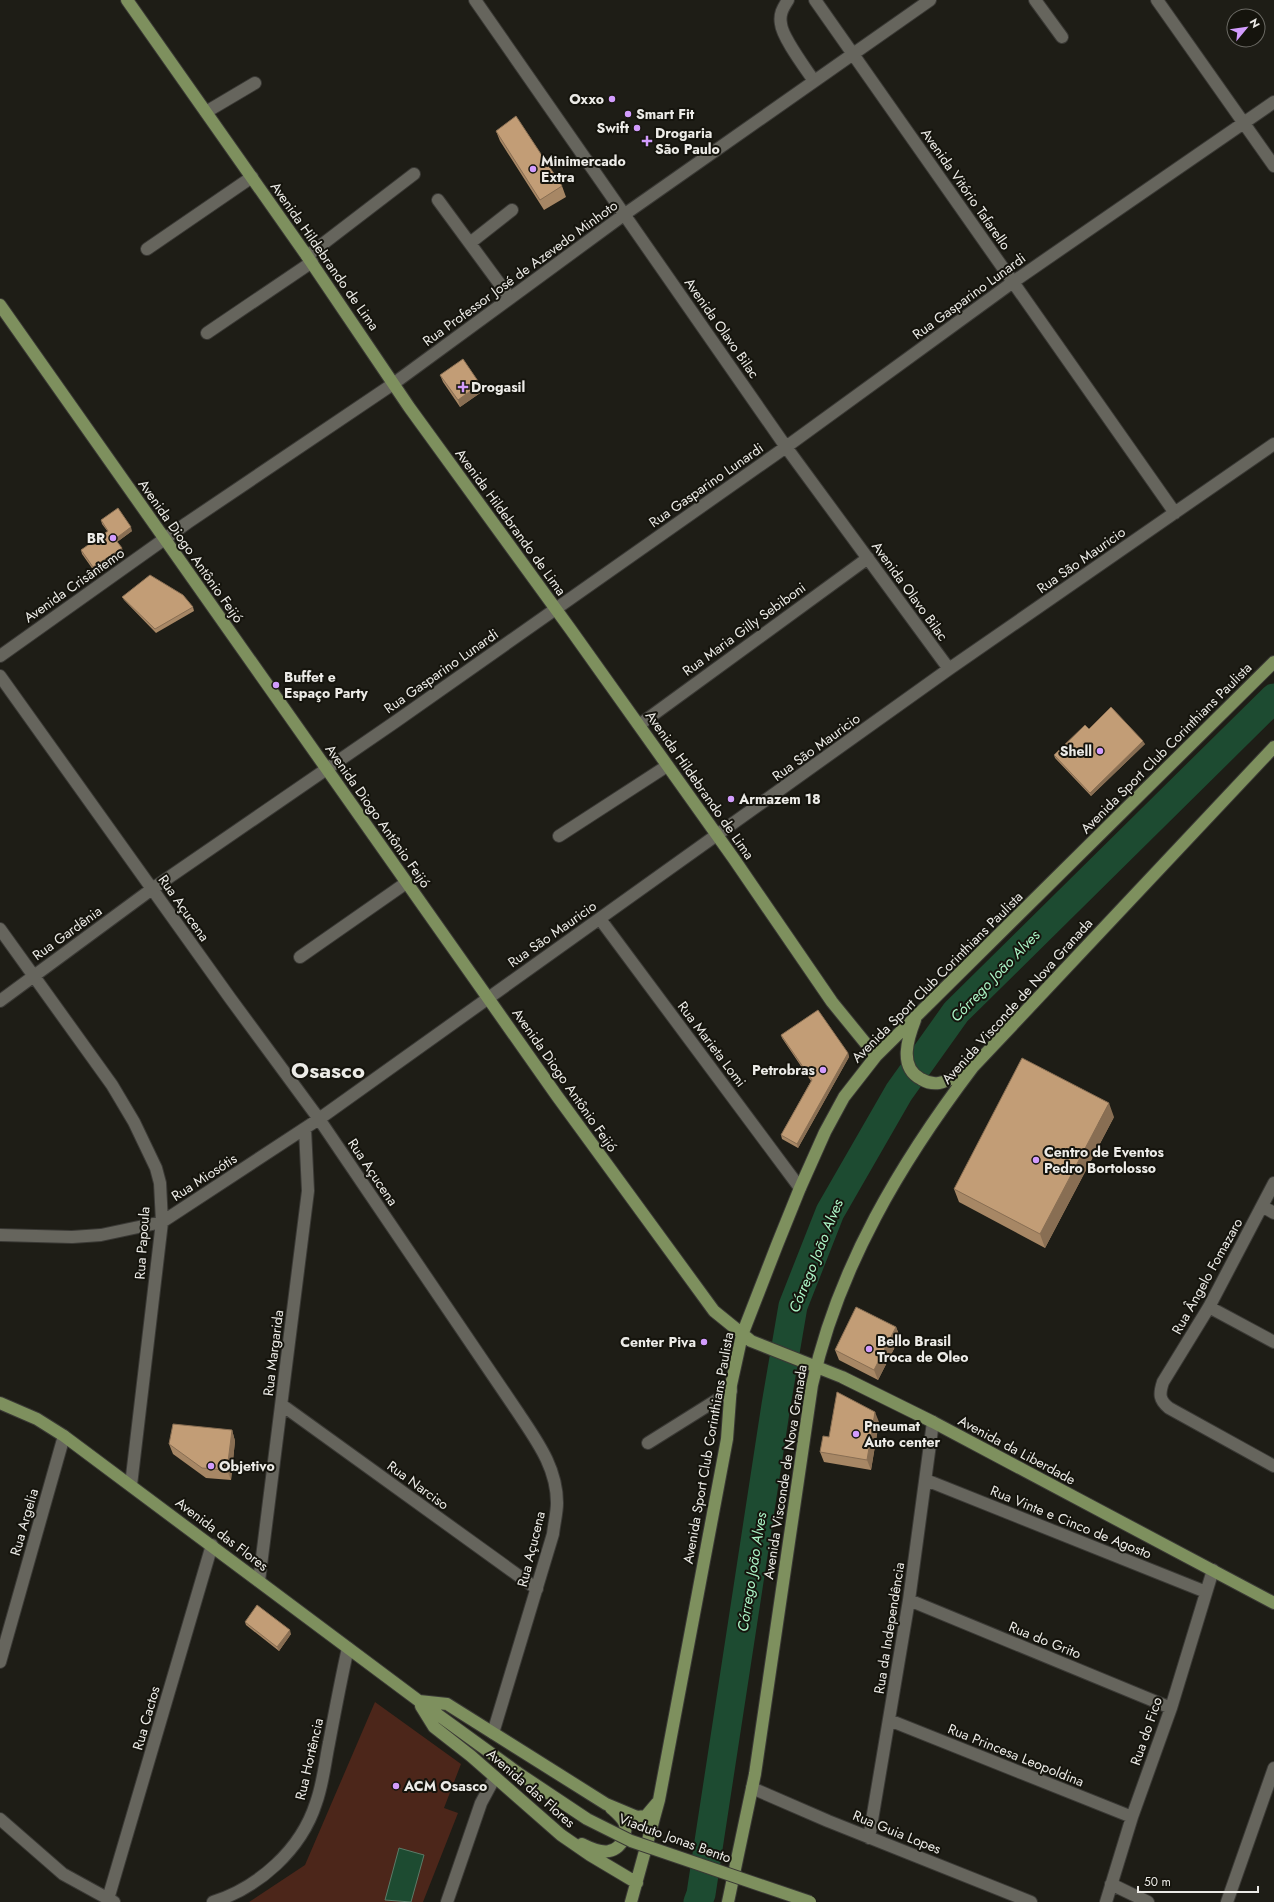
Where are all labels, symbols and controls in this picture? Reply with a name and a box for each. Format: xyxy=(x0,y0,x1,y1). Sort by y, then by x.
north arrow xyxy=(1226,8,1266,48)
text: N xyxy=(1246,15,1264,31)
place label: Oxxo xyxy=(569,89,604,109)
marker: Oxxo xyxy=(607,94,617,104)
place label: Smart Fit xyxy=(636,104,695,124)
marker: Smart Fit xyxy=(623,109,633,119)
place label: Swift xyxy=(596,118,630,138)
marker: Swift xyxy=(632,123,642,133)
place label: Drogaria São Paulo xyxy=(655,123,720,159)
street label: Avenida Vitório Tafarello xyxy=(916,124,1016,254)
marker: Drogaria São Paulo xyxy=(642,136,652,146)
place label: Minimercado Extra xyxy=(541,151,626,187)
marker: Minimercado Extra xyxy=(528,164,538,174)
street label: Avenida Hildebrando de Lima xyxy=(266,178,384,334)
street label: Rua Professor José de Azevedo Minhoto xyxy=(418,195,622,351)
street label: Rua Gasparino Lunardi xyxy=(908,248,1030,344)
street label: Avenida Olavo Bilac xyxy=(680,274,764,382)
place label: Drogasil xyxy=(471,377,525,397)
marker: Drogasil xyxy=(458,382,468,392)
street label: Rua Gasparino Lunardi xyxy=(645,438,767,532)
street label: Avenida Hildebrando de Lima xyxy=(451,444,571,600)
street label: Avenida Diogo Antônio Feijó xyxy=(134,475,249,627)
street label: Rua São Mauricio xyxy=(1033,522,1130,598)
place label: BR xyxy=(87,528,105,548)
marker: BR xyxy=(108,533,118,543)
street label: Avenida Olavo Bilac xyxy=(867,537,953,645)
street label: Avenida Crisântemo xyxy=(20,543,129,627)
street label: Rua Maria Gilly Sebiboni xyxy=(678,577,810,681)
street label: Rua Gasparino Lunardi xyxy=(380,624,502,718)
street label: Avenida Sport Club Corinthians Paulista xyxy=(1076,658,1256,838)
place label: Buffet e Espaço Party xyxy=(284,667,368,703)
marker: Buffet e Espaço Party xyxy=(271,680,281,690)
street label: Avenida Hildebrando de Lima xyxy=(641,707,759,863)
street label: Rua São Mauricio xyxy=(768,708,864,786)
street label: Avenida Diogo Antônio Feijó xyxy=(321,740,436,892)
place label: Shell xyxy=(1060,741,1092,761)
marker: Shell xyxy=(1095,746,1105,756)
place label: Armazem 18 xyxy=(738,789,821,809)
marker: Armazem 18 xyxy=(726,794,736,804)
street label: Rua Açucena xyxy=(154,871,214,945)
street label: Avenida Sport Club Corinthians Paulista xyxy=(847,887,1027,1067)
street label: Rua São Mauricio xyxy=(504,896,601,972)
street label: Rua Gardênia xyxy=(28,901,106,965)
street label: Avenida Visconde de Nova Granada xyxy=(937,914,1097,1088)
water label: Córrego João Alves xyxy=(945,925,1045,1027)
street label: Rua Marieta Lomi xyxy=(673,997,751,1091)
street label: Avenida Diogo Antônio Feijó xyxy=(508,1004,623,1156)
district label: Osasco xyxy=(291,1054,365,1086)
place label: Petrobras xyxy=(752,1060,816,1080)
marker: Petrobras xyxy=(818,1065,828,1075)
street label: Rua Açucena xyxy=(343,1134,403,1210)
place label: Centro de Eventos Pedro Bortolosso xyxy=(1044,1142,1165,1178)
street label: Rua Miosótis xyxy=(167,1148,241,1206)
marker: Centro de Eventos Pedro Bortolosso xyxy=(1031,1155,1041,1165)
water label: Córrego João Alves xyxy=(783,1196,849,1316)
street label: Rua Papoula xyxy=(129,1206,155,1280)
street label: Rua Ângelo Fomazaro xyxy=(1167,1214,1247,1338)
street label: Rua Margarida xyxy=(258,1309,288,1397)
street label: Avenida Sport Club Corinthians Paulista xyxy=(678,1331,738,1565)
place label: Bello Brasil Troca de Oleo xyxy=(877,1331,969,1367)
place label: Center Piva xyxy=(620,1332,696,1352)
marker: Center Piva xyxy=(699,1337,709,1347)
marker: Bello Brasil Troca de Oleo xyxy=(864,1344,874,1354)
street label: Avenida Visconde de Nova Granada xyxy=(758,1363,812,1581)
street label: Avenida da Liberdade xyxy=(955,1411,1079,1489)
place label: Pneumat Auto center xyxy=(863,1416,940,1452)
marker: Pneumat Auto center xyxy=(851,1429,861,1439)
place label: Objetivo xyxy=(219,1456,275,1476)
street label: Rua Narciso xyxy=(383,1456,453,1514)
marker: Objetivo xyxy=(206,1461,216,1471)
street label: Rua Vinte e Cinco de Agosto xyxy=(987,1480,1155,1564)
street label: Rua Argelia xyxy=(5,1486,43,1558)
street label: Avenida das Flores xyxy=(171,1492,273,1576)
street label: Rua Açucena xyxy=(512,1509,550,1589)
water label: Córrego João Alves xyxy=(732,1511,772,1633)
street label: Rua da Independência xyxy=(869,1561,909,1695)
street label: Rua do Grito xyxy=(1006,1616,1084,1664)
street label: Rua Cactos xyxy=(127,1683,165,1752)
street label: Rua do Fico xyxy=(1125,1694,1167,1768)
street label: Rua Hortência xyxy=(290,1716,328,1802)
street label: Rua Princesa Leopoldina xyxy=(945,1718,1087,1792)
street label: Avenida das Flores xyxy=(482,1744,580,1832)
place label: ACM Osasco xyxy=(403,1776,487,1796)
marker: ACM Osasco xyxy=(391,1781,401,1791)
street label: Rua Guia Lopes xyxy=(850,1805,944,1859)
street label: Viaduto Jonas Bento xyxy=(616,1808,734,1868)
scale bar xyxy=(1138,1868,1258,1894)
text: 50 m xyxy=(1144,1873,1171,1891)

